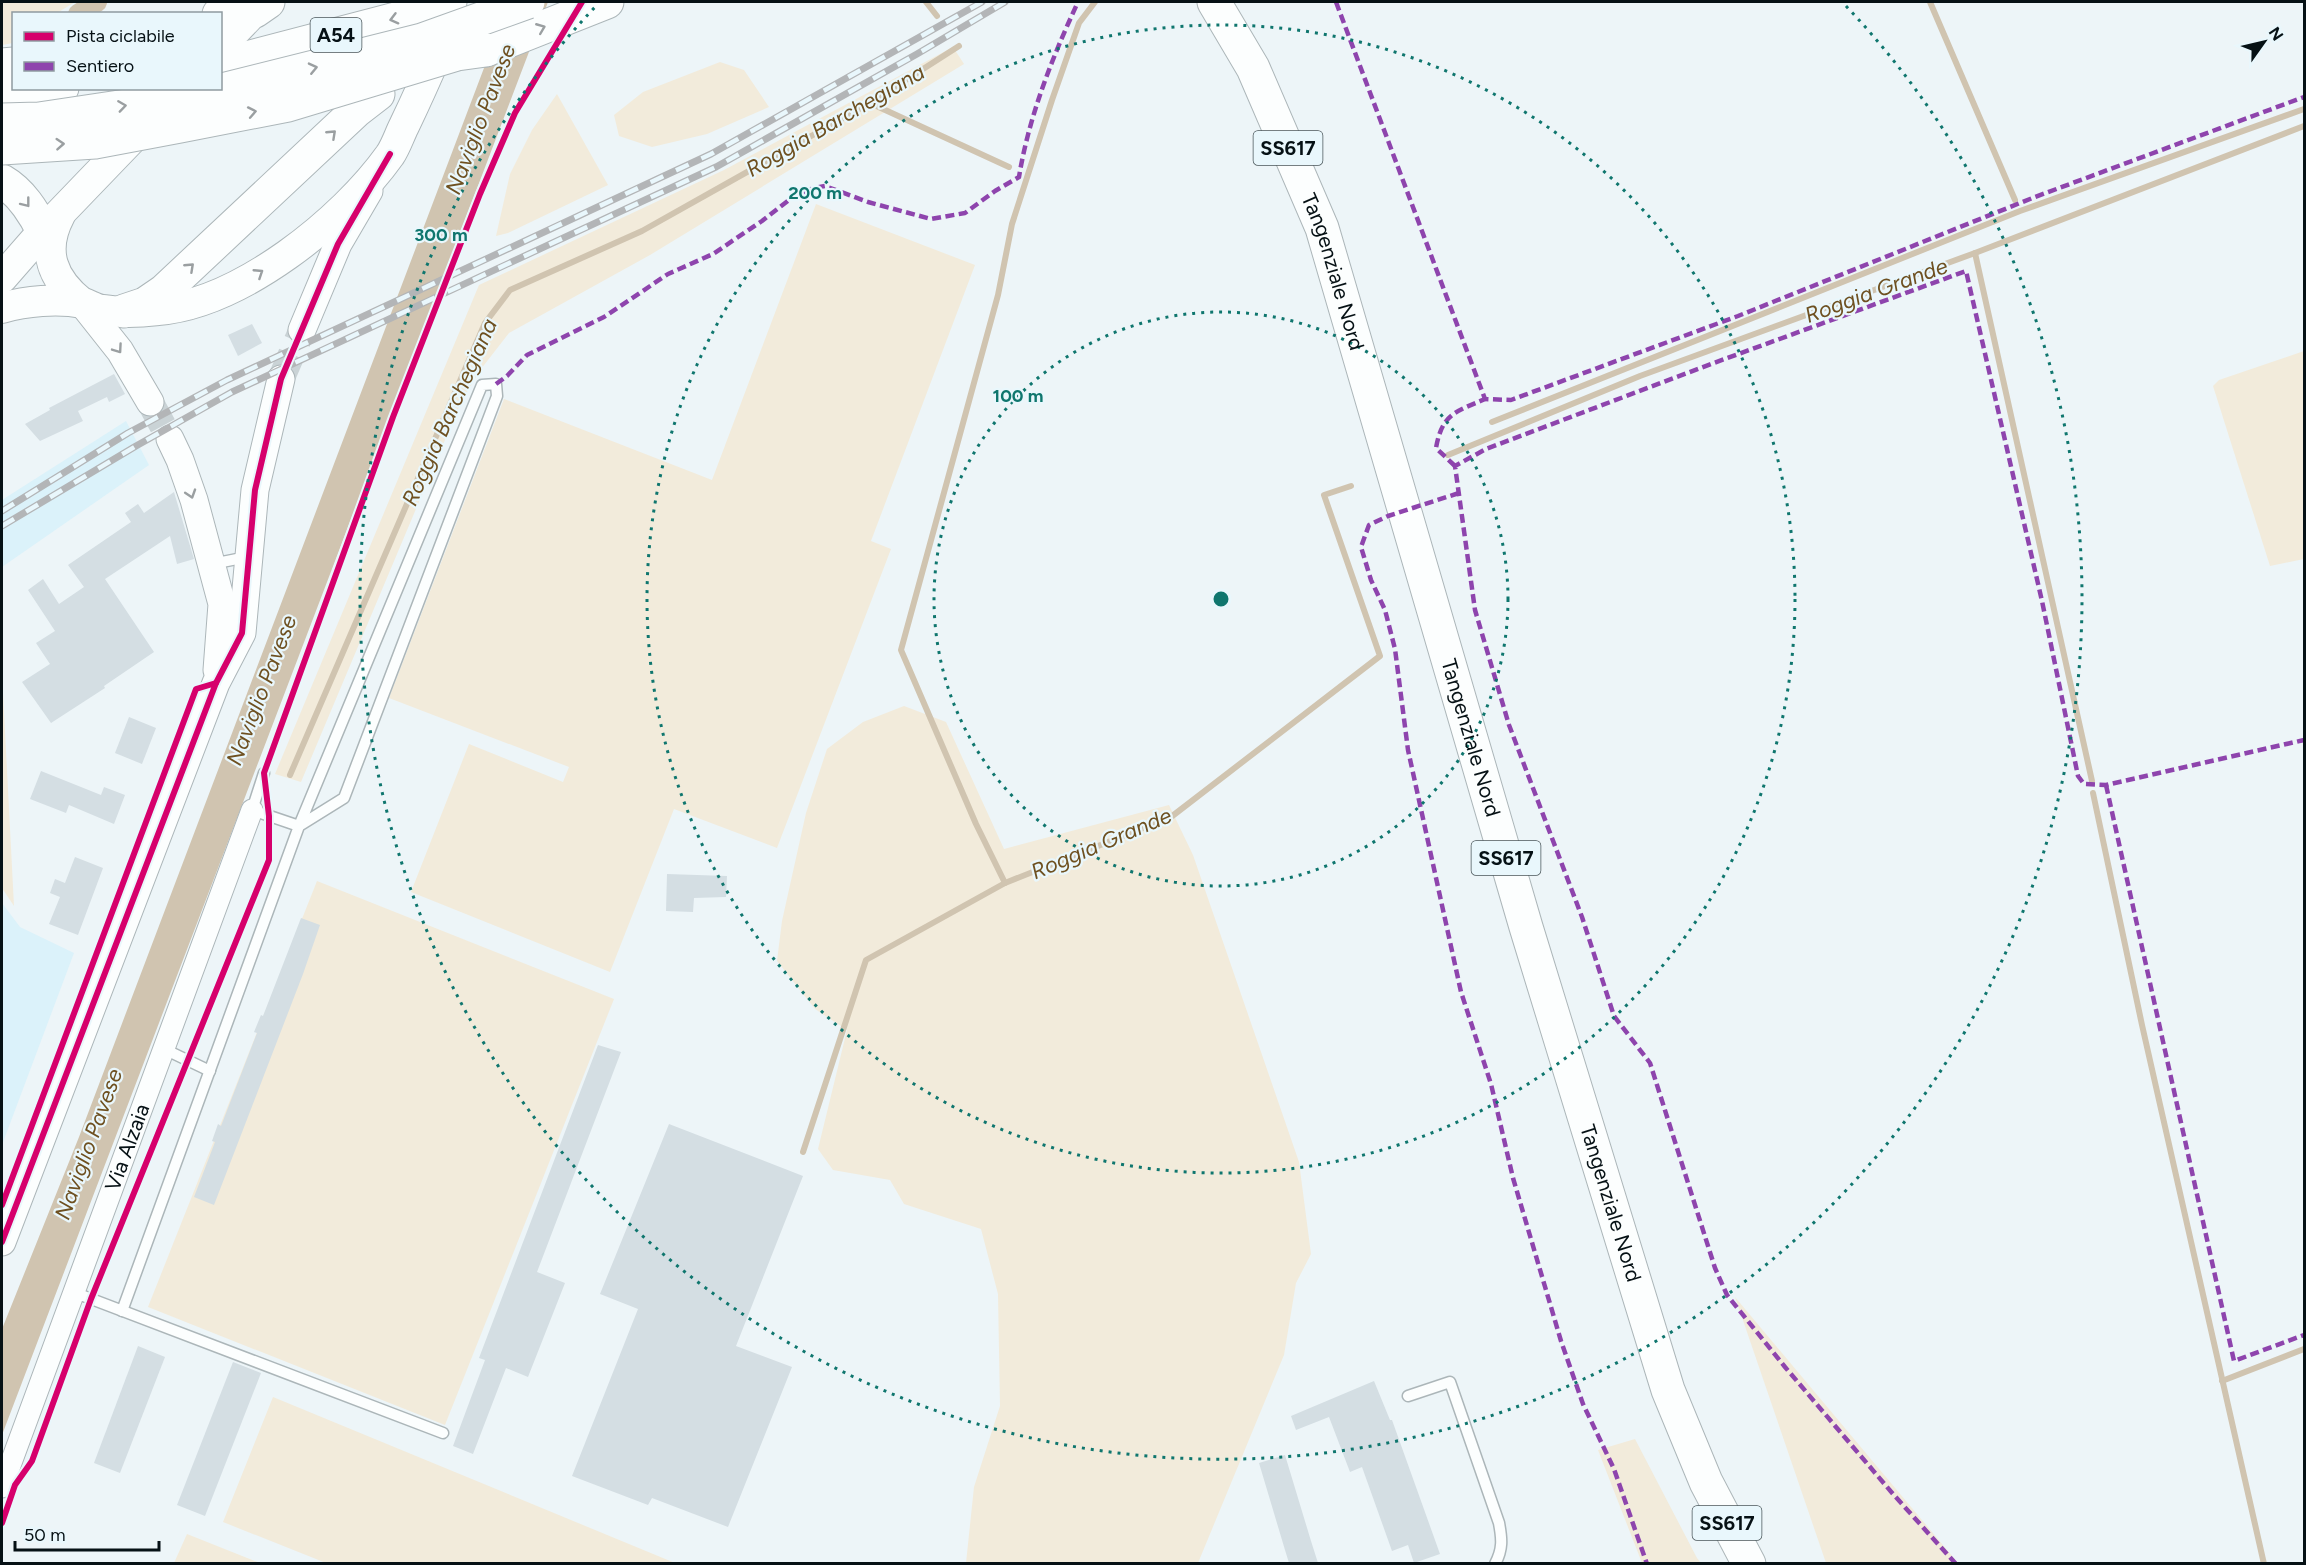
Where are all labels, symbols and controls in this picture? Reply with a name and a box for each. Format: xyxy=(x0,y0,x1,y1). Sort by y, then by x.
legend xyxy=(12,12,222,90)
one-way arrow xyxy=(389,12,399,25)
north arrow xyxy=(2234,12,2294,72)
road number: A54 xyxy=(310,18,362,52)
one-way arrow xyxy=(535,23,546,36)
text: N xyxy=(2265,23,2287,44)
text: Pista ciclabile xyxy=(66,25,175,47)
water label: Naviglio Pavese xyxy=(439,40,522,198)
text: Sentiero xyxy=(66,55,134,77)
water label: Roggia Barchegiana xyxy=(741,58,930,183)
one-way arrow xyxy=(308,63,318,76)
one-way arrow xyxy=(117,101,127,113)
one-way arrow xyxy=(247,106,257,119)
one-way arrow xyxy=(325,130,335,141)
road number: SS617 xyxy=(1254,131,1322,165)
one-way arrow xyxy=(55,138,64,151)
text: 200 m xyxy=(788,182,842,204)
street label: Tangenziale Nord xyxy=(1296,189,1370,353)
one-way arrow xyxy=(18,196,29,207)
text: 300 m xyxy=(414,224,468,246)
water label: Roggia Grande xyxy=(1801,252,1951,329)
one-way arrow xyxy=(183,263,193,274)
one-way arrow xyxy=(253,268,263,280)
water label: Roggia Barchegiana xyxy=(396,314,503,510)
one-way arrow xyxy=(111,343,122,354)
text: 100 m xyxy=(993,385,1043,407)
one-way arrow xyxy=(184,488,197,499)
centre of rings xyxy=(1211,589,1231,609)
water label: Naviglio Pavese xyxy=(220,611,303,769)
street label: Tangenziale Nord xyxy=(1436,656,1506,820)
water label: Roggia Grande xyxy=(1027,802,1176,885)
road number: SS617 xyxy=(1472,841,1540,875)
water label: Naviglio Pavese xyxy=(49,1065,128,1223)
street label: Via Alzaia xyxy=(99,1100,154,1194)
street label: Tangenziale Nord xyxy=(1575,1121,1647,1285)
road number: SS617 xyxy=(1692,1506,1762,1540)
scale bar xyxy=(15,1514,159,1552)
text: 50 m xyxy=(24,1524,66,1546)

